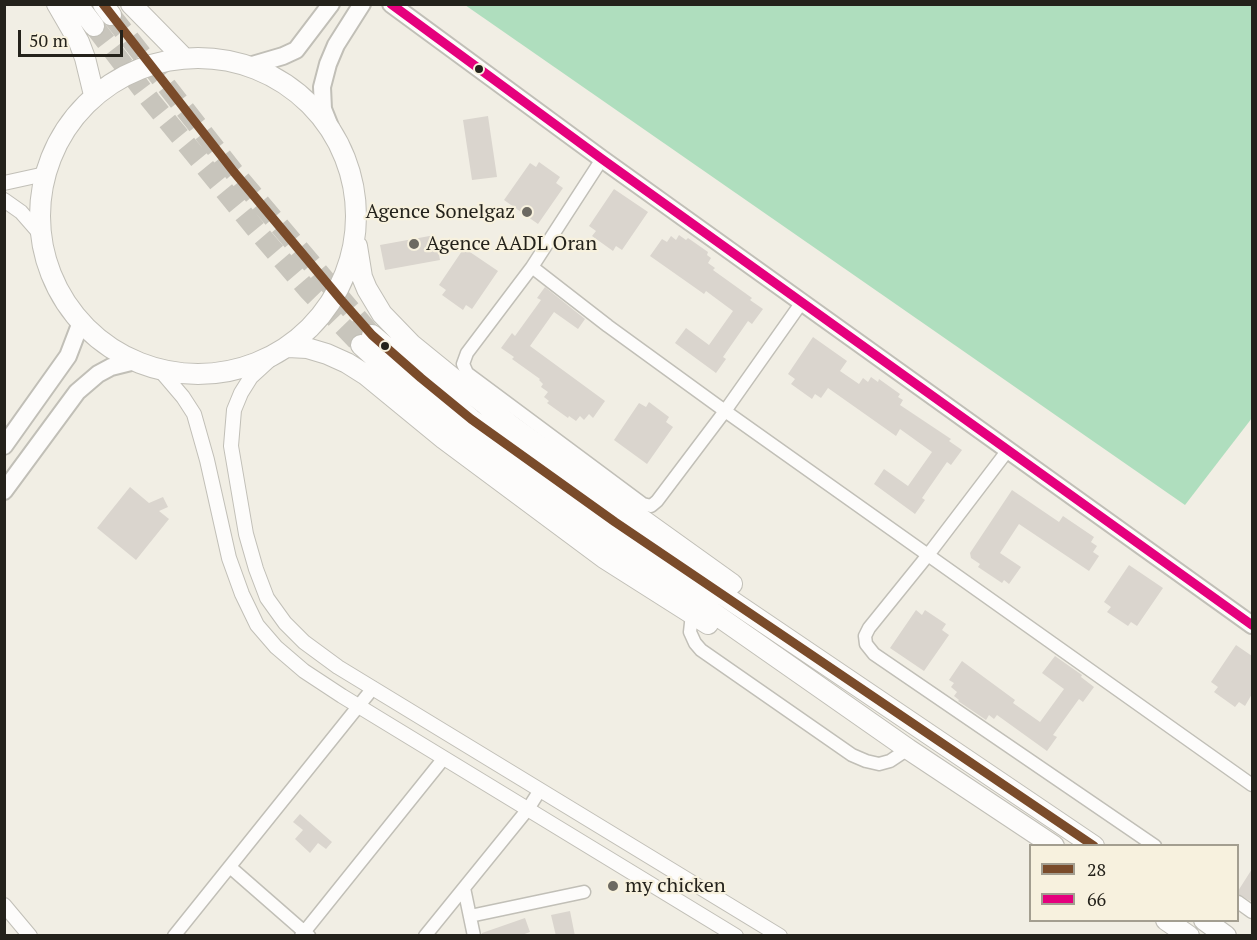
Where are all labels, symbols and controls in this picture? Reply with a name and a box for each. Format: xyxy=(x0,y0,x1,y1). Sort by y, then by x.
scale bar xyxy=(21,18,126,56)
text: 50 m xyxy=(29,28,68,52)
unlabelled marker xyxy=(473,63,485,75)
place label: Agence Sonelgaz xyxy=(366,200,515,224)
marker: Agence Sonelgaz xyxy=(520,205,534,219)
place label: Agence AADL Oran xyxy=(426,232,597,256)
marker: Agence AADL Oran xyxy=(407,237,421,251)
unlabelled marker xyxy=(379,340,391,352)
legend xyxy=(1029,844,1239,922)
text: 28 xyxy=(1087,857,1106,881)
place label: my chicken xyxy=(625,874,726,898)
marker: my chicken xyxy=(606,879,620,893)
text: 66 xyxy=(1087,887,1106,911)

